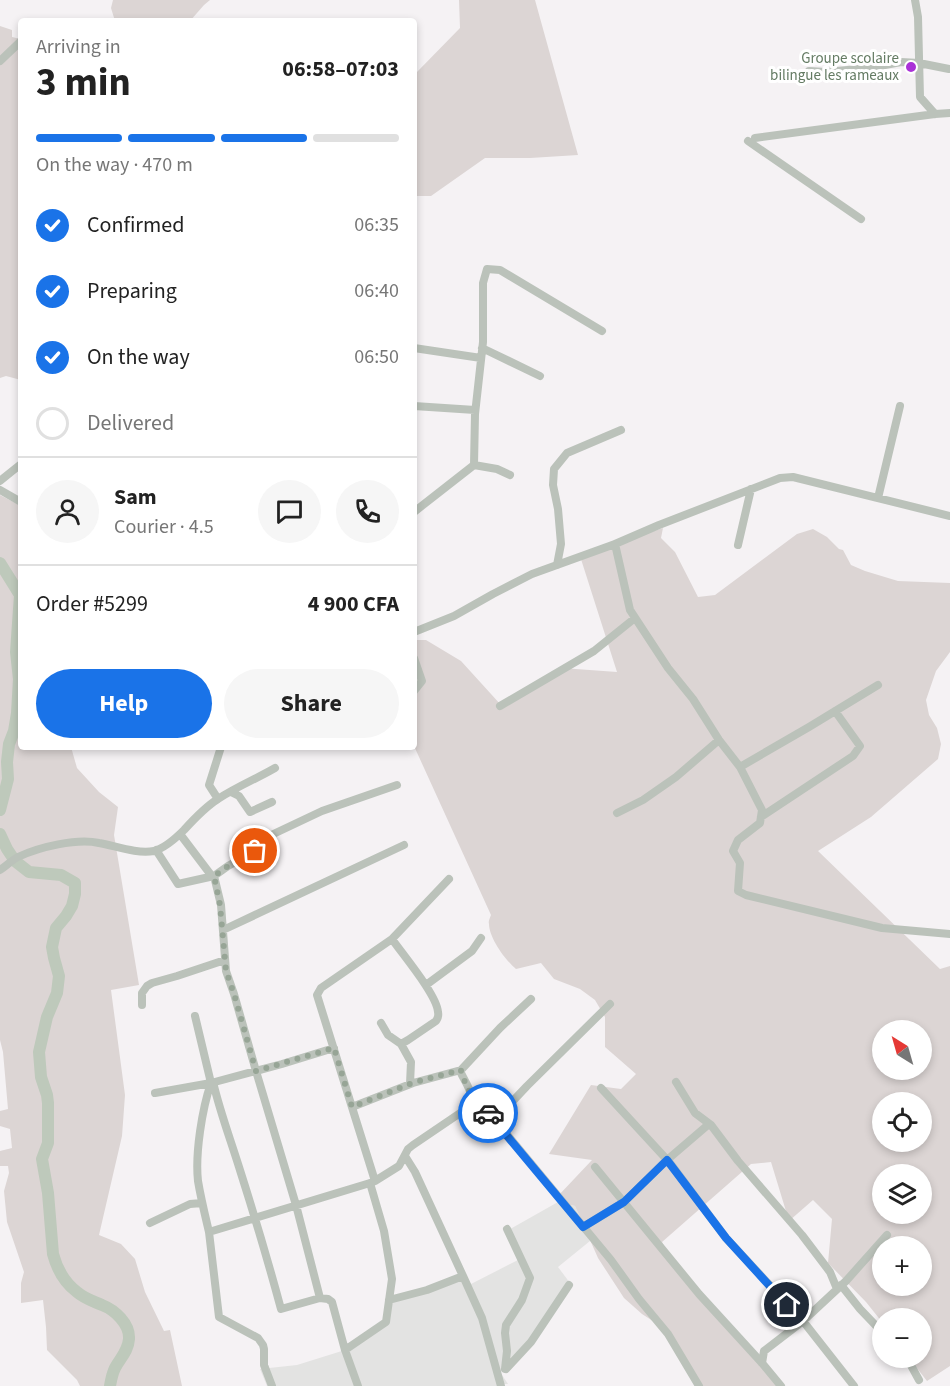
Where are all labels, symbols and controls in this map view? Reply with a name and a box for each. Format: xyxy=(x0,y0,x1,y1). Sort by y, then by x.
text: Arriving in xyxy=(36,33,121,61)
place label: Groupe scolaire bilingue les rameaux xyxy=(770,48,899,86)
text: 06:58–07:03 xyxy=(282,53,399,85)
text: 3 min xyxy=(36,55,131,111)
marker: Groupe scolaire bilingue les rameaux xyxy=(904,60,918,74)
text: On the way · 470 m xyxy=(36,151,193,179)
icon: check xyxy=(36,209,69,242)
text: Confirmed xyxy=(87,209,184,241)
text: 06:35 xyxy=(354,211,399,239)
icon: check xyxy=(36,275,69,308)
text: Preparing xyxy=(87,275,177,307)
text: 06:40 xyxy=(354,277,399,305)
icon: check xyxy=(36,341,69,374)
text: On the way xyxy=(87,341,190,373)
text: 06:50 xyxy=(354,343,399,371)
text: Delivered xyxy=(87,407,174,439)
button: person xyxy=(36,480,99,543)
button: chat xyxy=(258,480,321,543)
button: phone xyxy=(336,480,399,543)
text: Sam xyxy=(114,481,157,513)
text: Courier · 4.5 xyxy=(114,513,214,541)
text: Order #5299 xyxy=(36,588,148,620)
text: 4 900 CFA xyxy=(308,588,399,620)
button: Help xyxy=(36,669,212,738)
button: Share xyxy=(224,669,399,738)
pin xyxy=(229,825,280,876)
icon: bag xyxy=(238,834,271,867)
north arrow xyxy=(872,1020,932,1080)
map controls xyxy=(872,1020,932,1368)
courier xyxy=(458,1083,518,1143)
button: locate xyxy=(872,1092,932,1152)
icon: car xyxy=(472,1097,505,1130)
button: layers xyxy=(872,1164,932,1224)
button: + xyxy=(872,1236,932,1296)
pin xyxy=(761,1279,812,1330)
icon: home xyxy=(770,1288,803,1321)
button: − xyxy=(872,1308,932,1368)

